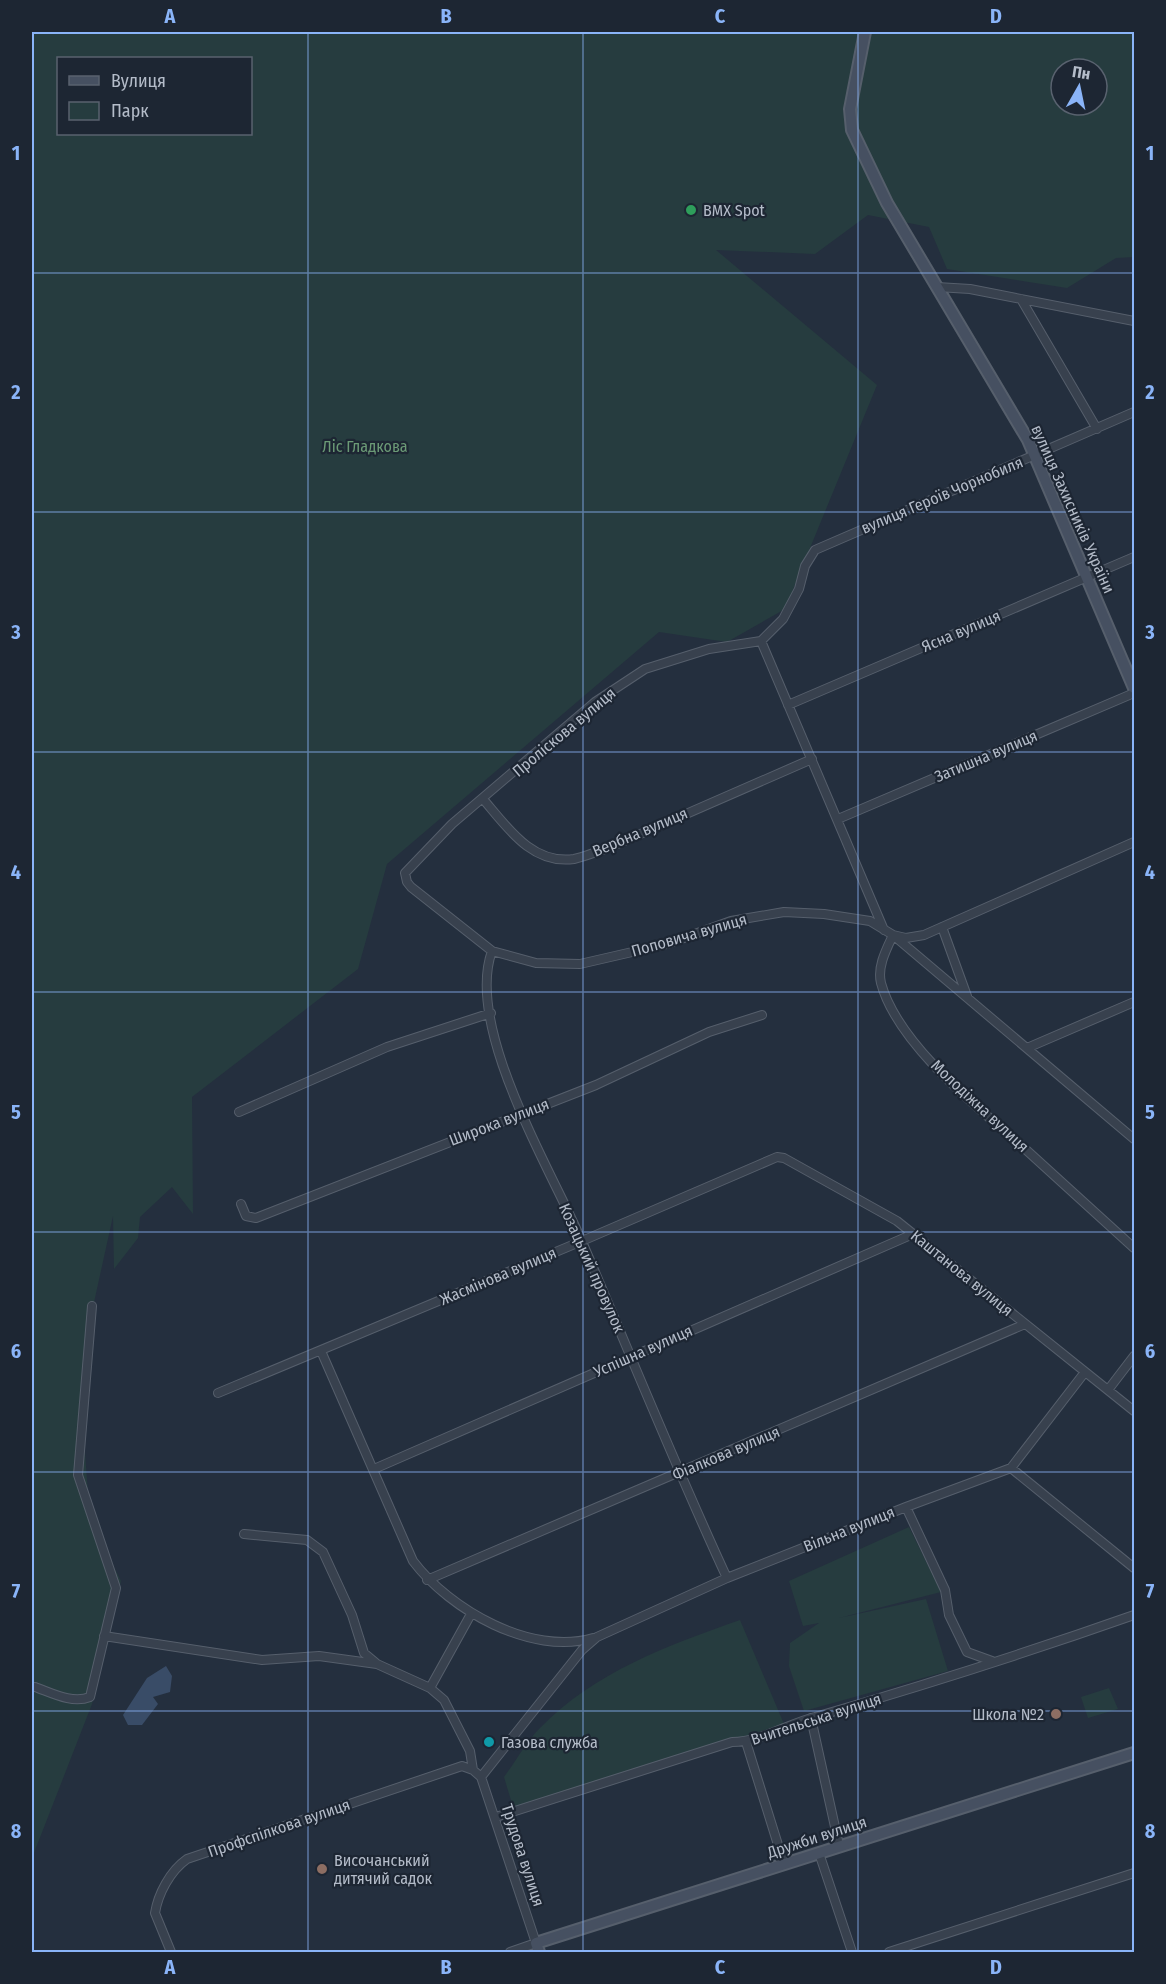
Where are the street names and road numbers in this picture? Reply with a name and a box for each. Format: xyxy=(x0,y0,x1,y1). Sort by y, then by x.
street label: вулиця Захисників України xyxy=(1027,422,1119,596)
street label: вулиця Героїв Чорнобиля xyxy=(858,452,1026,538)
street label: Ясна вулиця xyxy=(919,606,1003,656)
street label: Проліскова вулиця xyxy=(509,683,619,781)
street label: Затишна вулиця xyxy=(932,726,1040,786)
street label: Вербна вулиця xyxy=(590,803,690,861)
street label: Поповича вулиця xyxy=(629,909,749,961)
street label: Молодіжна вулиця xyxy=(927,1056,1033,1156)
street label: Широка вулиця xyxy=(446,1094,552,1150)
street label: Козацький провулок xyxy=(555,1200,629,1336)
street label: Каштанова вулиця xyxy=(907,1226,1017,1320)
street label: Жасмінова вулиця xyxy=(437,1243,559,1309)
street label: Успішна вулиця xyxy=(590,1321,695,1382)
street label: Фіалкова вулиця xyxy=(669,1422,783,1484)
street label: Вільна вулиця xyxy=(801,1502,897,1556)
street label: Вчительська вулиця xyxy=(748,1689,884,1749)
street label: Профспілкова вулиця xyxy=(205,1795,353,1861)
street label: Трудова вулиця xyxy=(497,1801,549,1909)
street label: Дружби вулиця xyxy=(764,1812,869,1862)

